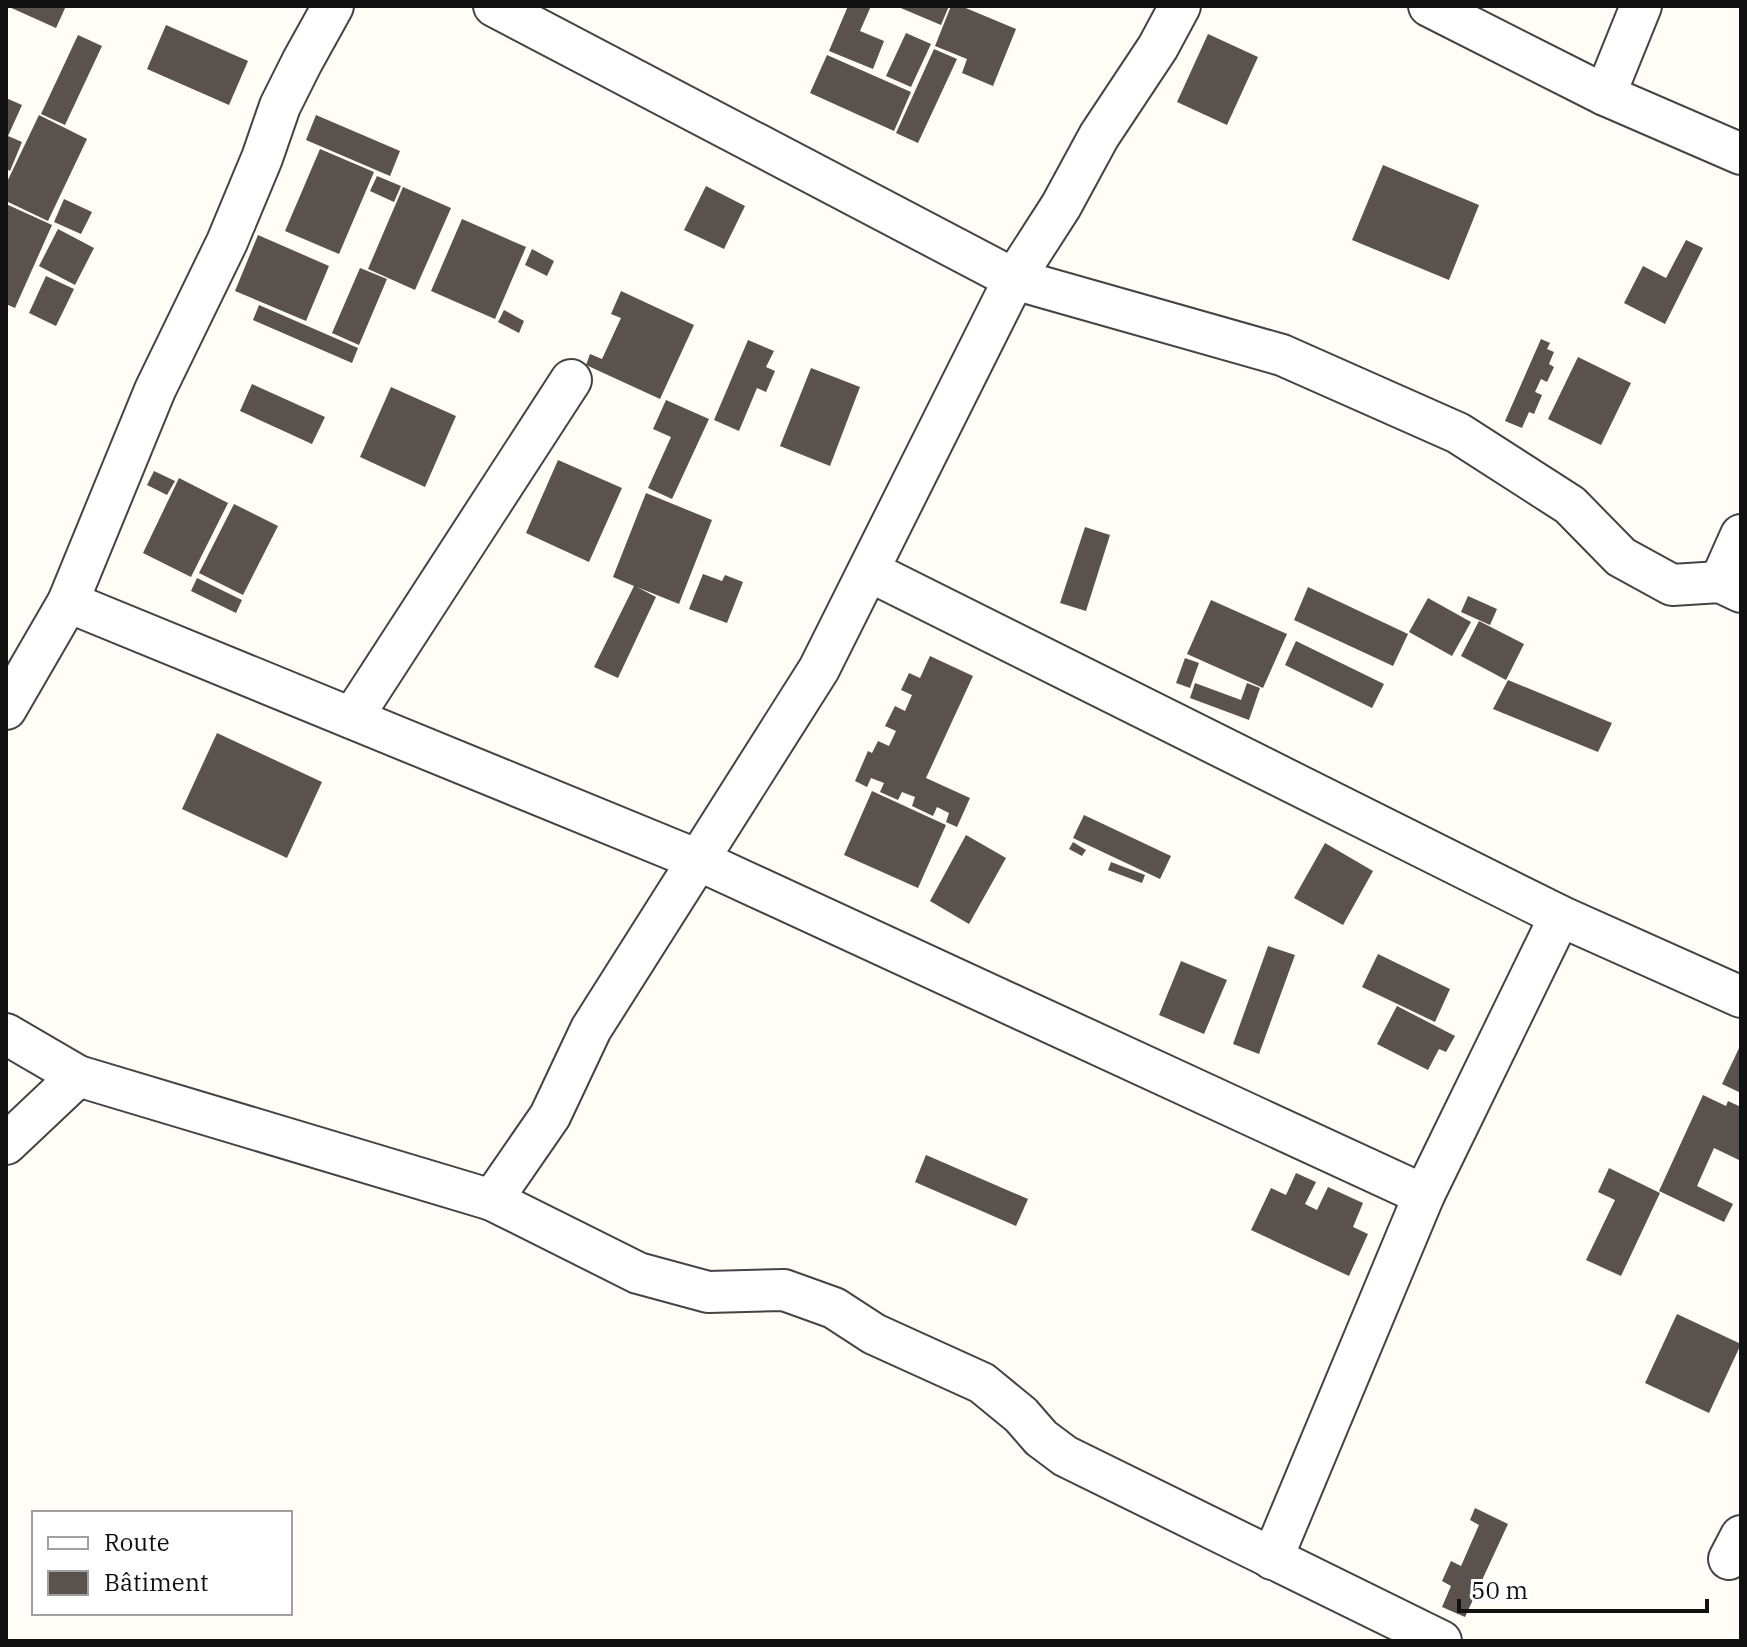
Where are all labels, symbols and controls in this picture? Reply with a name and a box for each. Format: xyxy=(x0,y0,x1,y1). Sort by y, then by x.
legend xyxy=(32,1511,292,1615)
text: Route xyxy=(104,1526,170,1558)
scale bar xyxy=(1459,1563,1707,1613)
text: Bâtiment xyxy=(104,1566,209,1598)
text: 50 m xyxy=(1471,1574,1528,1606)

